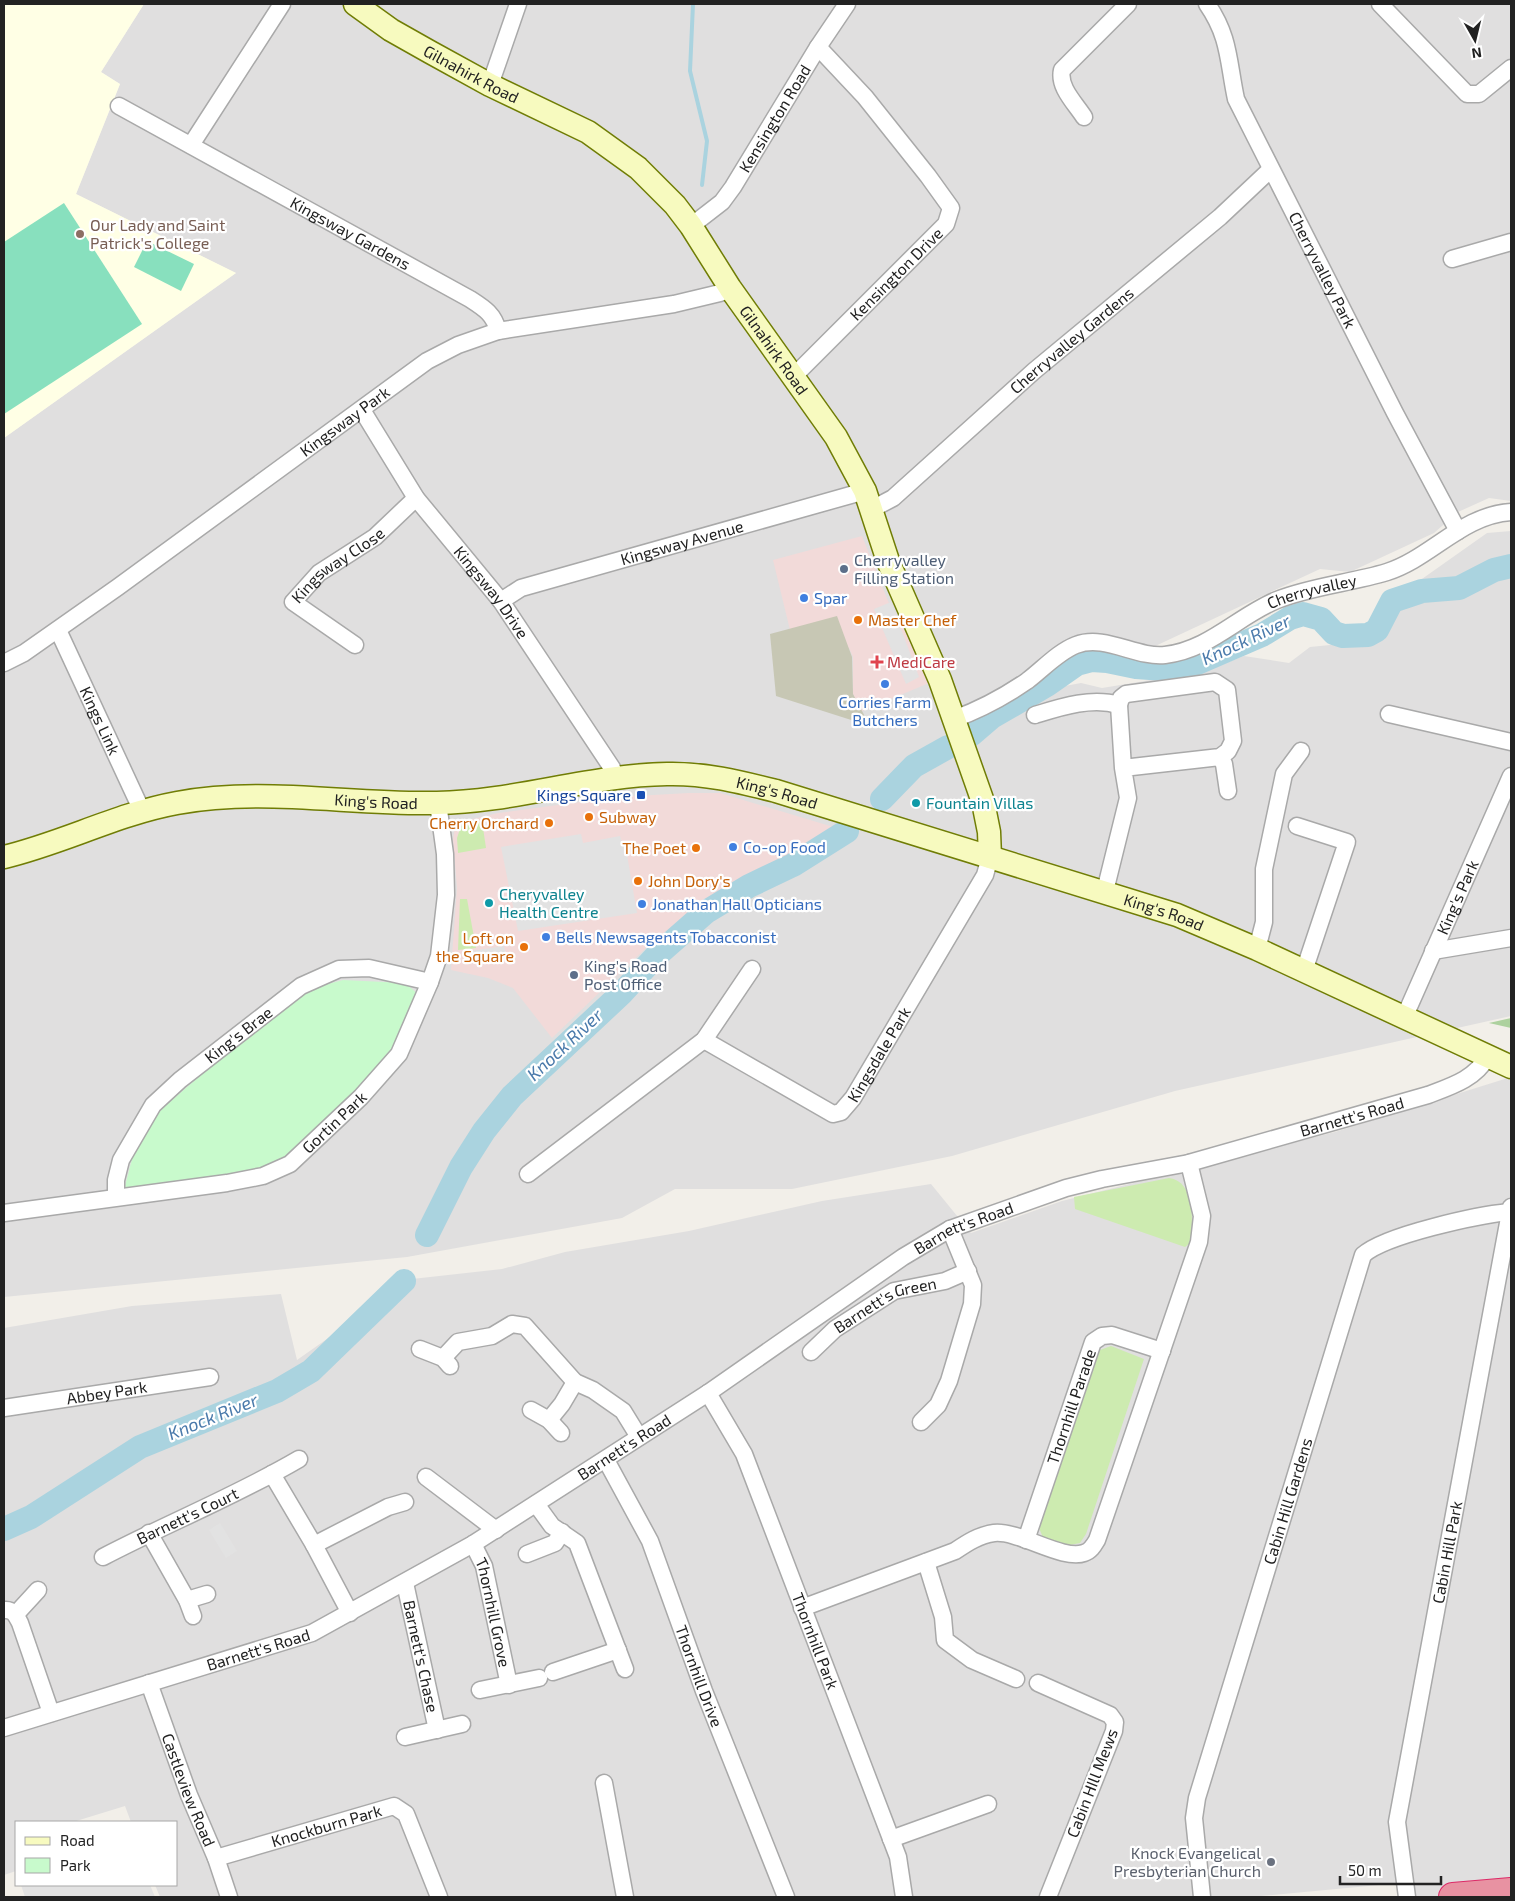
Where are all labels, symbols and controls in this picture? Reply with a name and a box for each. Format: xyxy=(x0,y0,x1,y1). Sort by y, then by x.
north arrow xyxy=(1450,15,1500,65)
street label: Gilnahirk Road xyxy=(421,40,522,106)
text: N xyxy=(1471,44,1483,62)
street label: Kensington Road xyxy=(734,61,814,175)
street label: Kingsway Gardens xyxy=(287,192,414,273)
street label: Cherryvalley Park xyxy=(1286,208,1360,331)
place label: Our Lady and Saint Patrick's College xyxy=(90,215,225,252)
street label: Kensington Drive xyxy=(845,223,946,324)
marker: Our Lady and Saint Patrick's College xyxy=(74,228,86,240)
street label: Cherryvalley Gardens xyxy=(1006,283,1137,397)
street label: Gilnahirk Road xyxy=(736,301,813,398)
street label: Kingsway Park xyxy=(296,382,393,460)
street label: Kingsway Avenue xyxy=(618,516,745,568)
street label: Kingsway Close xyxy=(287,523,388,607)
street label: Kingsway Drive xyxy=(450,542,533,642)
place label: Cherryvalley Filling Station xyxy=(854,550,954,587)
marker: Cherryvalley Filling Station xyxy=(838,563,850,575)
street label: Cherryvalley xyxy=(1264,570,1359,612)
place label: Spar xyxy=(814,588,848,607)
marker: Spar xyxy=(798,592,810,604)
water label: Knock River xyxy=(1198,609,1294,669)
place label: Master Chef xyxy=(868,610,957,629)
marker: Master Chef xyxy=(852,614,864,626)
place label: MediCare xyxy=(887,652,955,671)
marker: MediCare xyxy=(871,656,883,668)
marker: Corries Farm Butchers xyxy=(879,678,891,690)
street label: Kings Link xyxy=(77,683,125,758)
place label: Corries Farm Butchers xyxy=(839,692,931,729)
street label: King's Road xyxy=(735,772,820,812)
place label: Kings Square xyxy=(537,785,631,804)
street label: King's Road xyxy=(334,789,418,812)
marker: Kings Square xyxy=(635,789,647,801)
place label: Fountain Villas xyxy=(926,793,1033,812)
marker: Fountain Villas xyxy=(910,797,922,809)
place label: Subway xyxy=(599,807,657,826)
marker: Subway xyxy=(583,811,595,823)
place label: Cherry Orchard xyxy=(429,813,539,832)
marker: Cherry Orchard xyxy=(543,817,555,829)
place label: Co-op Food xyxy=(743,837,826,856)
place label: The Poet xyxy=(622,838,686,857)
marker: Co-op Food xyxy=(727,841,739,853)
marker: The Poet xyxy=(690,842,702,854)
street label: King's Park xyxy=(1432,857,1482,937)
place label: John Dory's xyxy=(648,871,731,890)
marker: John Dory's xyxy=(632,875,644,887)
place label: Cheryvalley Health Centre xyxy=(499,884,599,921)
street label: King's Road xyxy=(1122,889,1207,934)
place label: Jonathan Hall Opticians xyxy=(652,894,822,913)
marker: Cheryvalley Health Centre xyxy=(483,897,495,909)
marker: Jonathan Hall Opticians xyxy=(636,898,648,910)
place label: Bells Newsagents Tobacconist xyxy=(556,927,776,946)
place label: Loft on the Square xyxy=(436,928,514,965)
marker: Bells Newsagents Tobacconist xyxy=(540,931,552,943)
marker: Loft on the Square xyxy=(518,941,530,953)
place label: King's Road Post Office xyxy=(584,956,668,993)
marker: King's Road Post Office xyxy=(568,969,580,981)
street label: King's Brae xyxy=(200,1002,276,1066)
water label: Knock River xyxy=(522,1003,607,1085)
street label: Kingsdale Park xyxy=(843,1003,914,1105)
street label: Gortin Park xyxy=(298,1087,370,1157)
street label: Barnett's Road xyxy=(1298,1092,1406,1140)
street label: Barnett's Road xyxy=(910,1197,1016,1258)
street label: Barnett's Green xyxy=(830,1273,938,1336)
street label: Thornhill Parade xyxy=(1042,1346,1099,1466)
street label: Abbey Park xyxy=(65,1377,148,1407)
water label: Knock River xyxy=(164,1388,262,1444)
street label: Barnett's Road xyxy=(574,1409,674,1483)
street label: Cabin Hill Gardens xyxy=(1259,1435,1316,1567)
street label: Barnett's Court xyxy=(133,1483,241,1548)
street label: Cabin Hill Park xyxy=(1428,1499,1465,1605)
street label: Thornhill Grove xyxy=(472,1554,515,1669)
street label: Thornhill Park xyxy=(789,1590,843,1692)
street label: Barnett's Chase xyxy=(400,1598,443,1714)
street label: Thornhill Drive xyxy=(672,1622,727,1730)
street label: Barnett's Road xyxy=(204,1624,312,1674)
street label: Cabin HIll Mews xyxy=(1062,1726,1121,1840)
street label: Castleview Road xyxy=(159,1731,220,1849)
street label: Knockburn Park xyxy=(269,1800,384,1850)
legend xyxy=(15,1821,178,1886)
text: Road xyxy=(60,1831,95,1849)
place label: Knock Evangelical Presbyterian Church xyxy=(1114,1843,1261,1880)
scale bar xyxy=(1340,1854,1441,1886)
text: Park xyxy=(60,1856,91,1874)
marker: Knock Evangelical Presbyterian Church xyxy=(1265,1856,1277,1868)
text: 50 m xyxy=(1348,1861,1382,1879)

